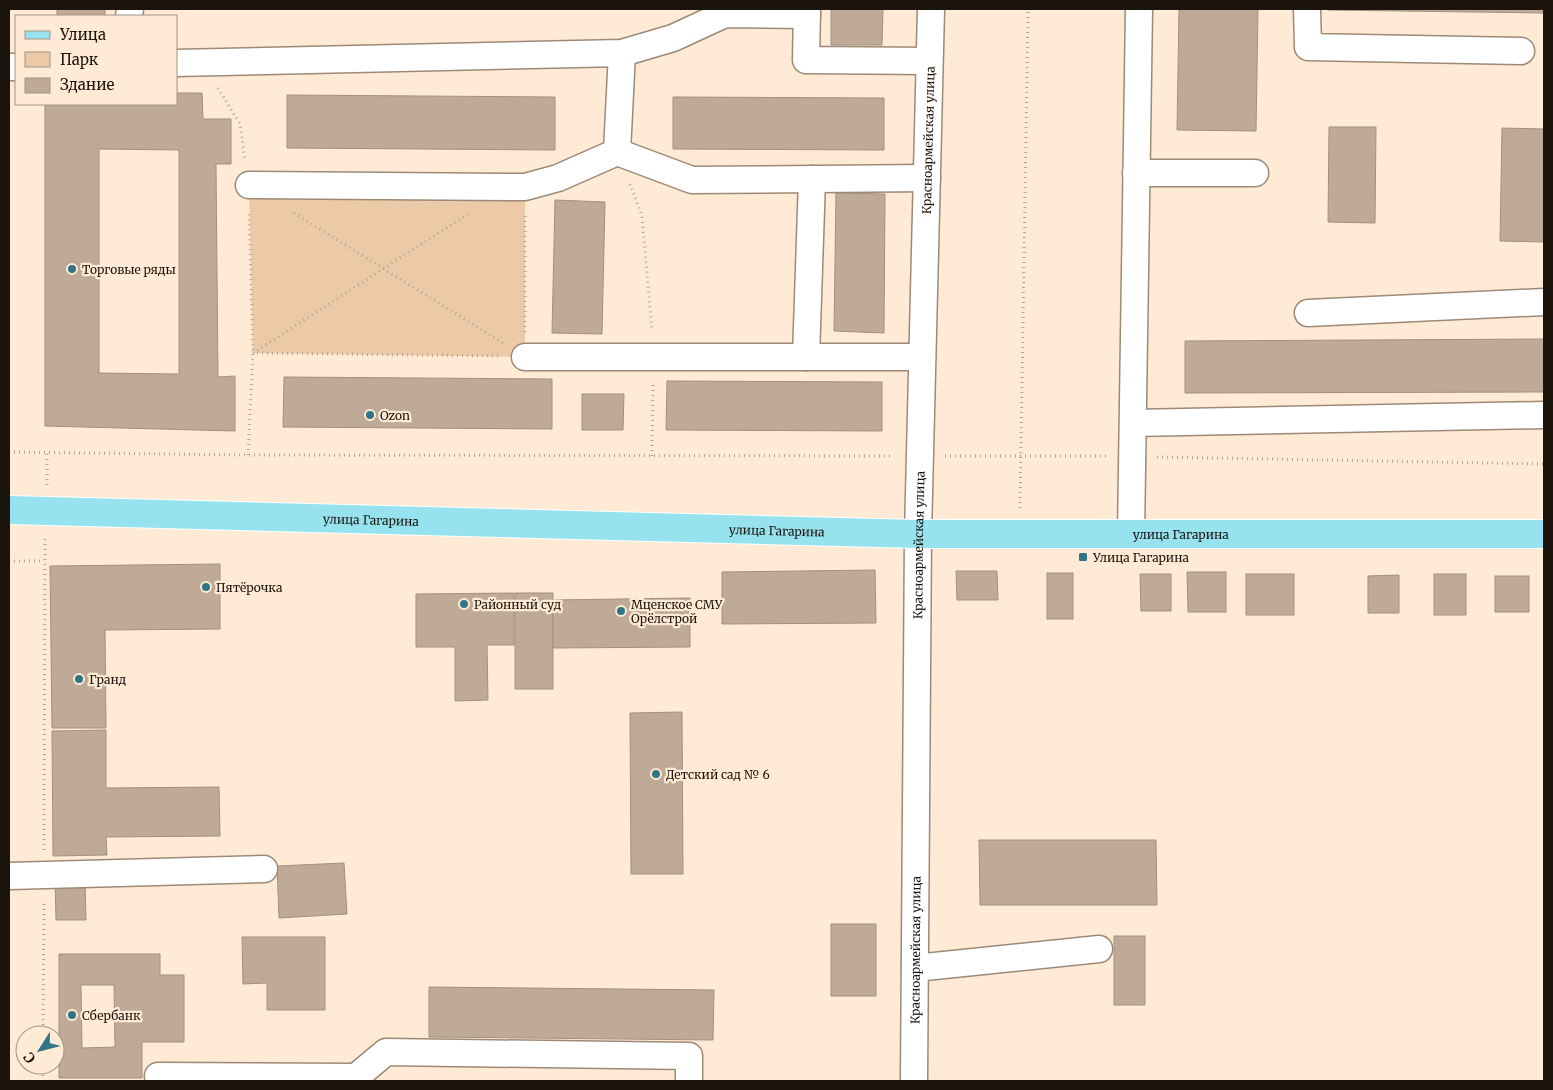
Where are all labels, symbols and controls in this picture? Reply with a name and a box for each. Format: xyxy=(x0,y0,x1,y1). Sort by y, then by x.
legend xyxy=(15,15,178,105)
text: Улица xyxy=(59,25,106,44)
text: Парк xyxy=(60,50,99,69)
street label: Красноармейская улица xyxy=(918,65,937,214)
text: Здание xyxy=(60,75,114,94)
place label: Торговые ряды xyxy=(82,262,176,277)
marker: Торговые ряды xyxy=(66,263,78,275)
place label: Ozon xyxy=(380,408,410,423)
marker: Ozon xyxy=(364,409,376,421)
street label: Красноармейская улица xyxy=(910,470,927,619)
street label: улица Гагарина xyxy=(323,511,420,528)
street label: улица Гагарина xyxy=(729,522,825,539)
street label: улица Гагарина xyxy=(1133,527,1229,542)
place label: Улица Гагарина xyxy=(1092,550,1189,565)
marker: Улица Гагарина xyxy=(1077,551,1089,563)
place label: Пятёрочка xyxy=(216,580,283,595)
marker: Пятёрочка xyxy=(200,581,212,593)
place label: Районный суд xyxy=(474,597,561,612)
place label: Мценское СМУ Орёлстрой xyxy=(631,597,723,626)
marker: Районный суд xyxy=(458,598,470,610)
marker: Мценское СМУ Орёлстрой xyxy=(615,605,627,617)
place label: Гранд xyxy=(89,672,126,687)
marker: Гранд xyxy=(73,673,85,685)
place label: Детский сад № 6 xyxy=(666,767,770,782)
marker: Детский сад № 6 xyxy=(650,768,662,780)
street label: Красноармейская улица xyxy=(907,875,923,1024)
place label: Сбербанк xyxy=(82,1008,141,1023)
marker: Сбербанк xyxy=(66,1009,78,1021)
north arrow xyxy=(15,1025,65,1075)
text: С xyxy=(19,1049,39,1067)

